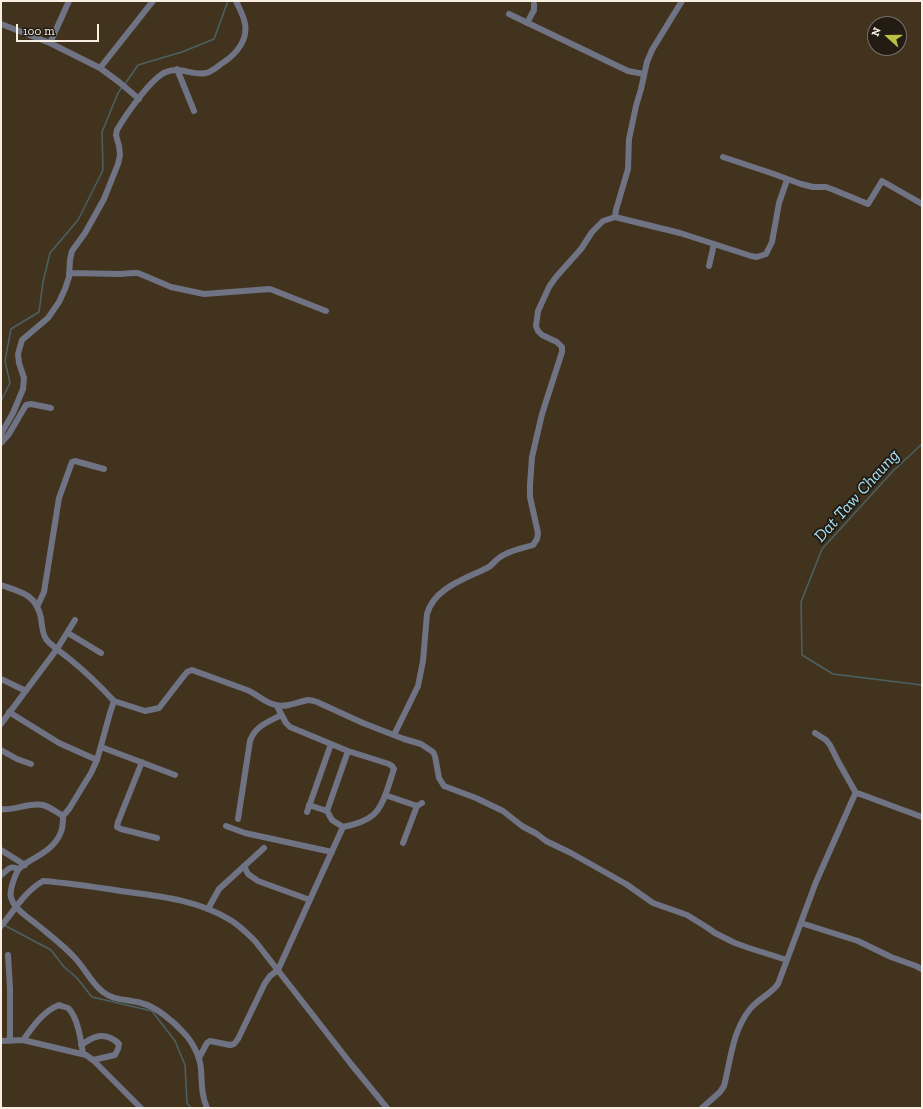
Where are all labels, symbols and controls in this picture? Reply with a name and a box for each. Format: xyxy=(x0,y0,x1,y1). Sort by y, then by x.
scale bar xyxy=(18,16,101,42)
north arrow xyxy=(867,16,907,56)
text: 100 m xyxy=(23,24,55,38)
text: N xyxy=(869,26,884,38)
water label: Dat Taw Chaung xyxy=(810,445,904,547)

